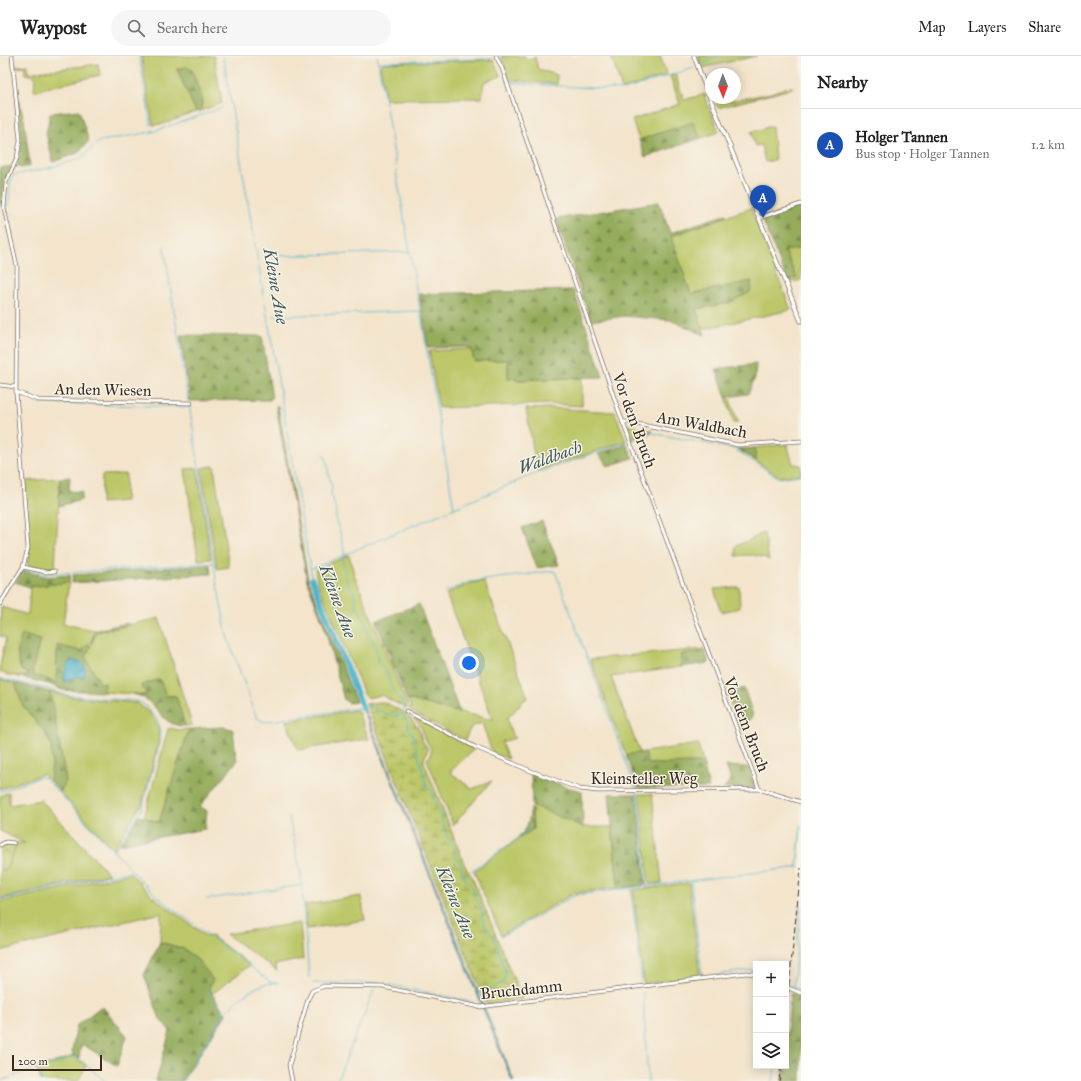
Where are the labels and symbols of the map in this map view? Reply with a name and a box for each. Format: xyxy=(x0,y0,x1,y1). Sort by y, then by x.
north arrow xyxy=(705,68,741,104)
pin: A xyxy=(750,185,776,218)
water label: Kleine Aue xyxy=(258,245,293,326)
street label: Vor dem Bruch xyxy=(608,369,661,470)
street label: An den Wiesen xyxy=(53,379,152,400)
street label: Am Waldbach xyxy=(654,407,749,442)
water label: Waldbach xyxy=(516,436,585,479)
water label: Kleine Aue xyxy=(314,561,361,642)
your location xyxy=(459,653,479,673)
street label: Vor dem Bruch xyxy=(719,673,773,774)
street label: Kleinsteller Weg xyxy=(591,769,698,789)
water label: Kleine Aue xyxy=(431,862,480,942)
street label: Bruchdamm xyxy=(479,976,564,1003)
scale bar xyxy=(12,1053,102,1072)

